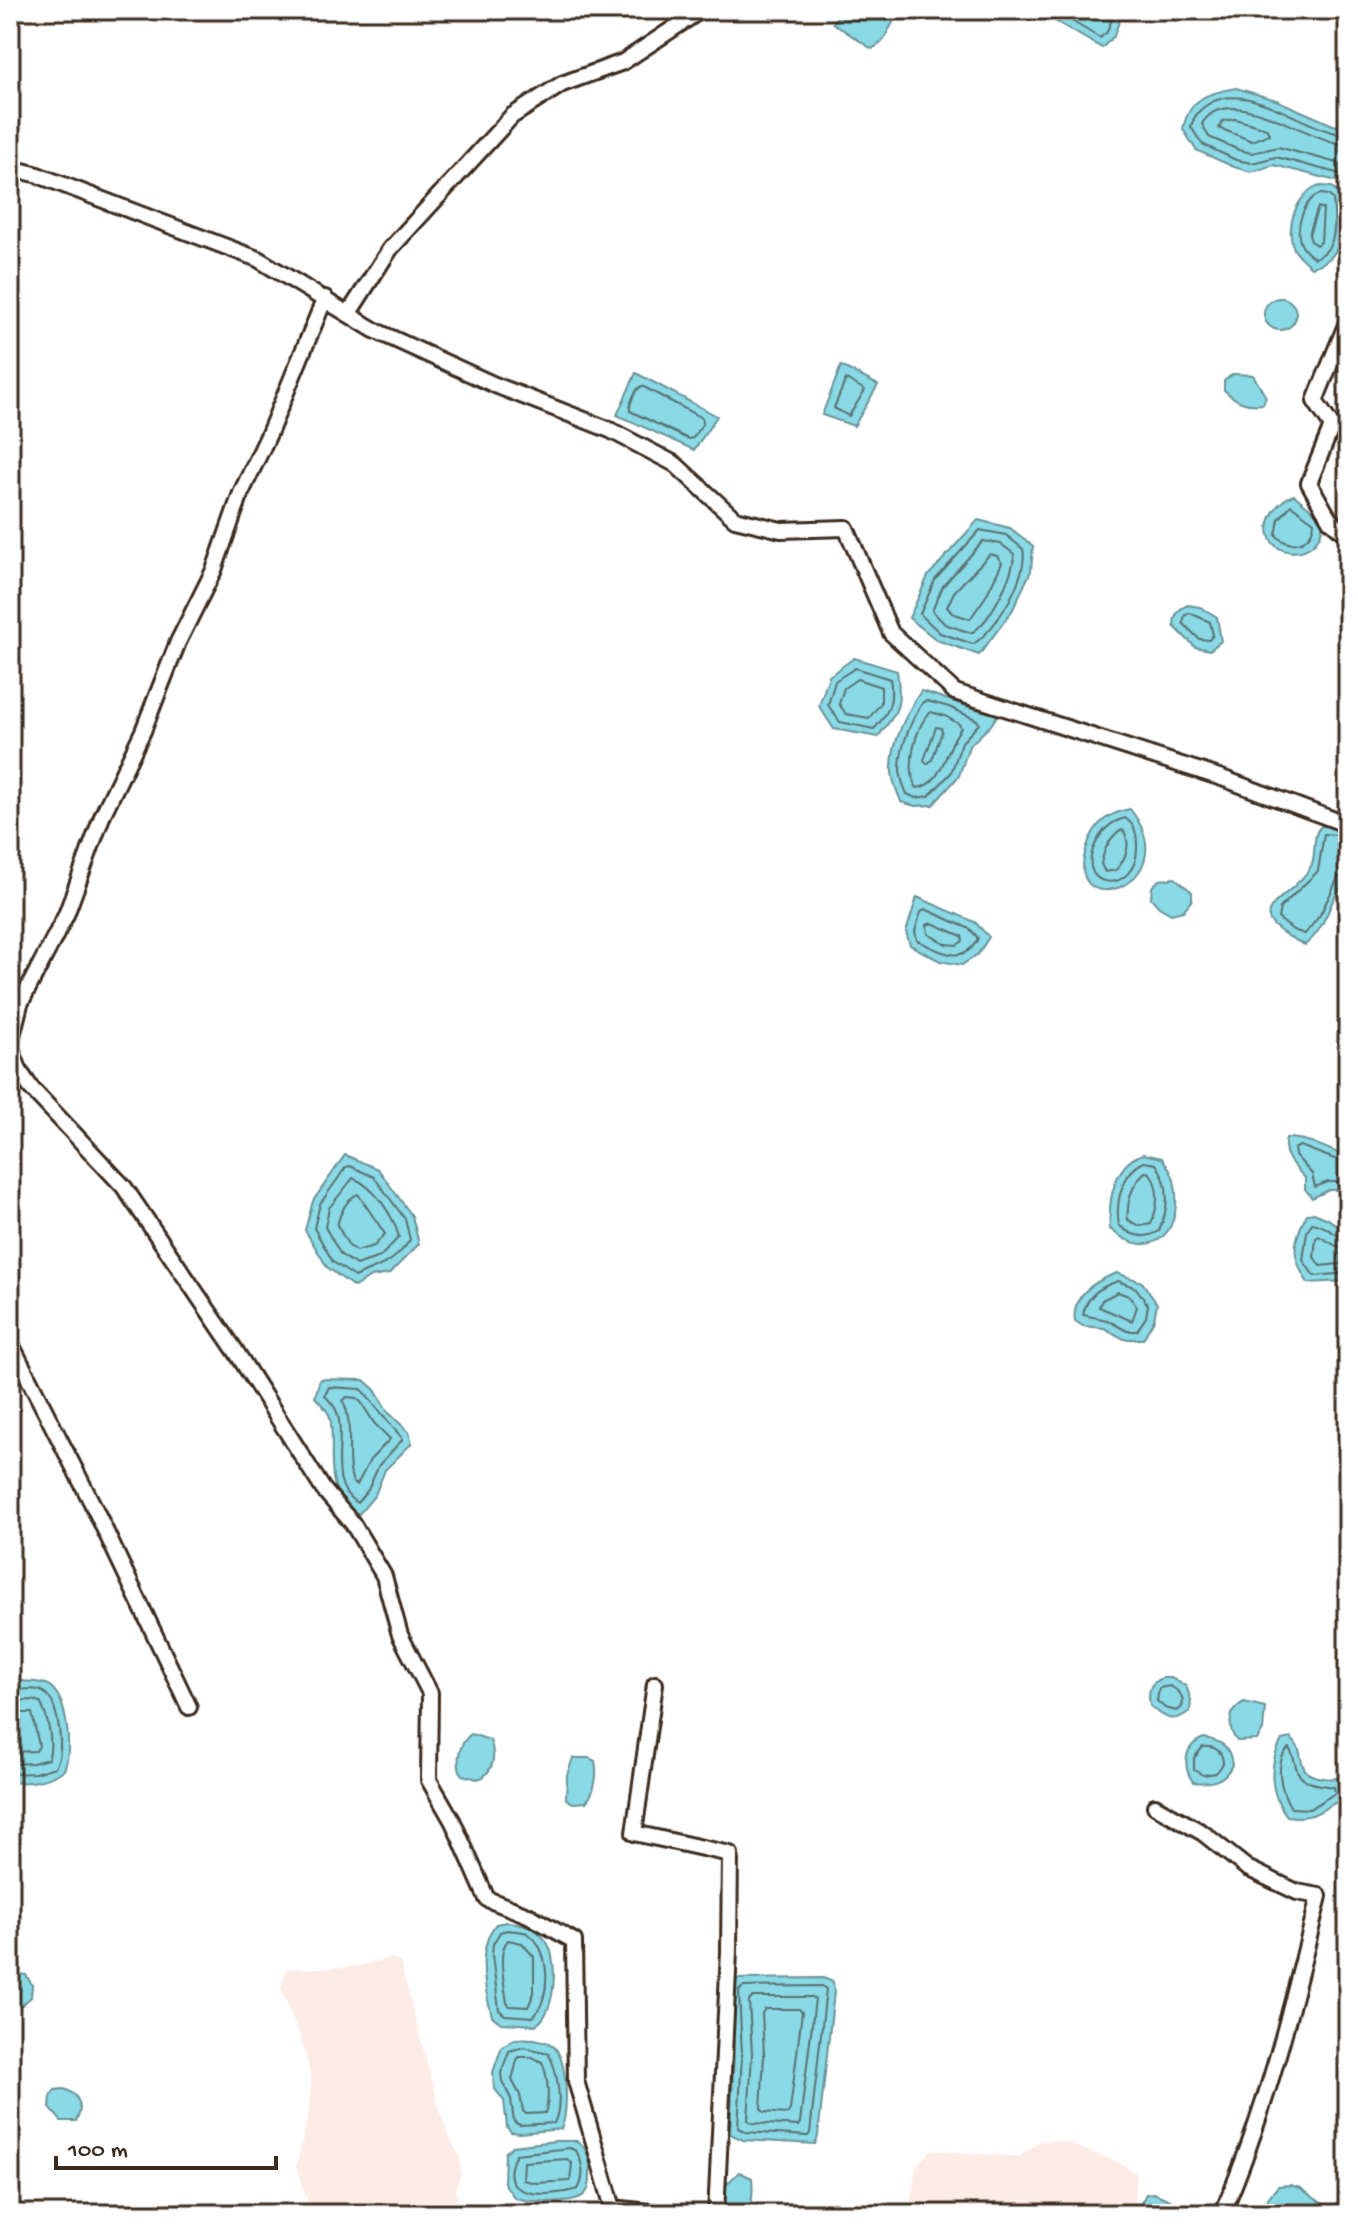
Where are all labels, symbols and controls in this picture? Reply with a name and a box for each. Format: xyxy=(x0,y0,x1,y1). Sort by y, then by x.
scale bar xyxy=(56,2120,276,2170)
text: 100 m xyxy=(67,2137,128,2166)

